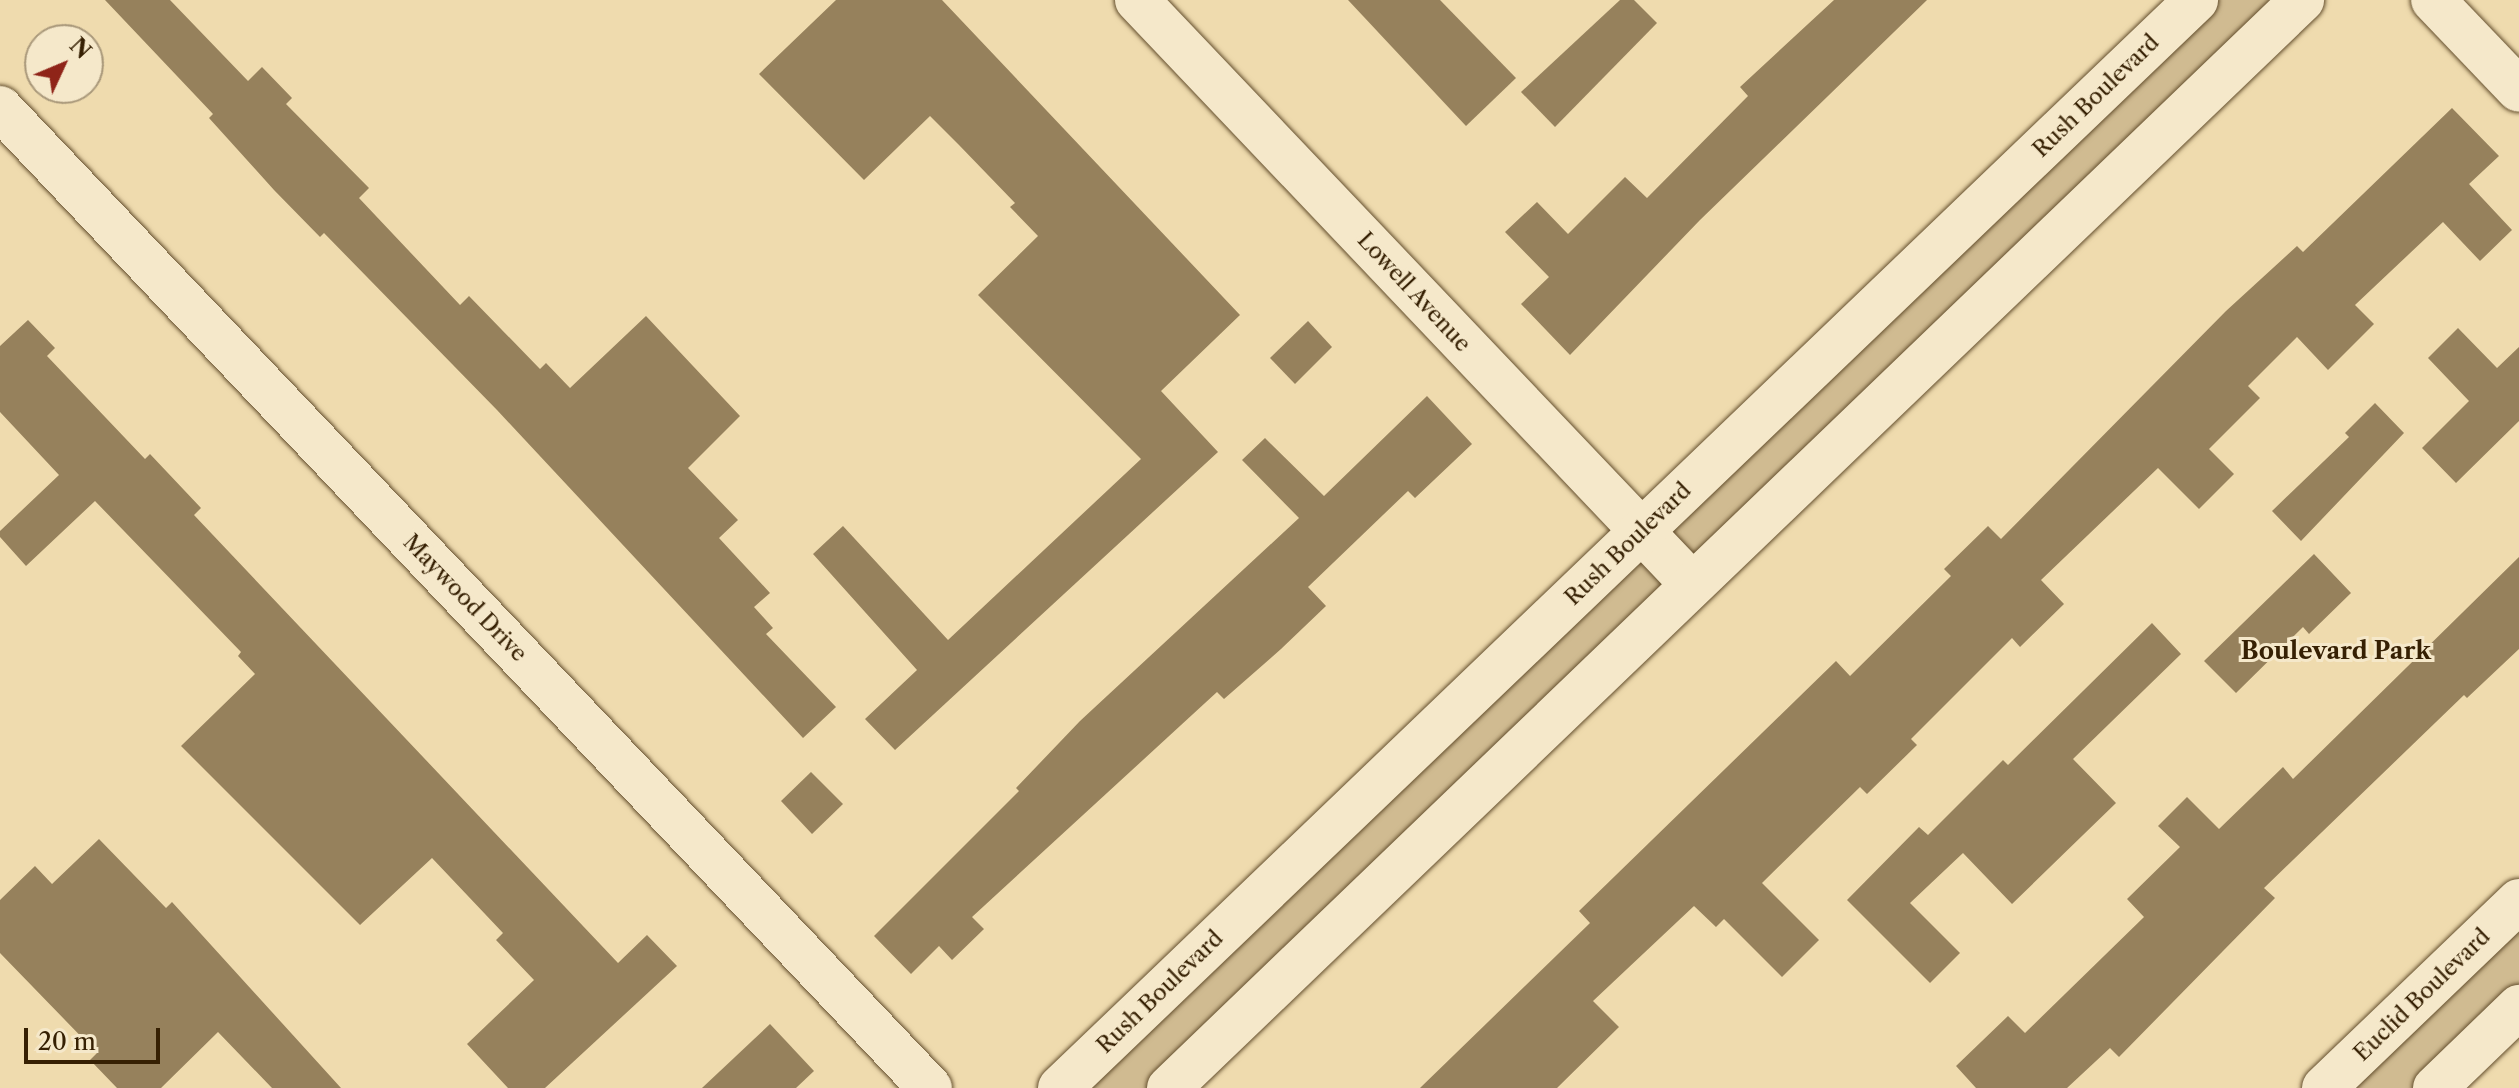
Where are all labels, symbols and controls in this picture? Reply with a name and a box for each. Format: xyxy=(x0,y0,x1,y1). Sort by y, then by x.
north arrow xyxy=(24,24,104,104)
street label: Rush Boulevard xyxy=(2028,29,2164,163)
text: N xyxy=(64,32,97,65)
street label: Lowell Avenue xyxy=(1352,227,1476,357)
street label: Rush Boulevard xyxy=(1560,477,1696,611)
street label: Maywood Drive xyxy=(398,529,532,667)
district label: Boulevard Park xyxy=(2241,637,2431,665)
street label: Euclid Boulevard xyxy=(2348,923,2496,1067)
street label: Rush Boulevard xyxy=(1092,925,1228,1059)
scale bar xyxy=(28,1012,164,1062)
text: 20 m xyxy=(38,1027,96,1056)

